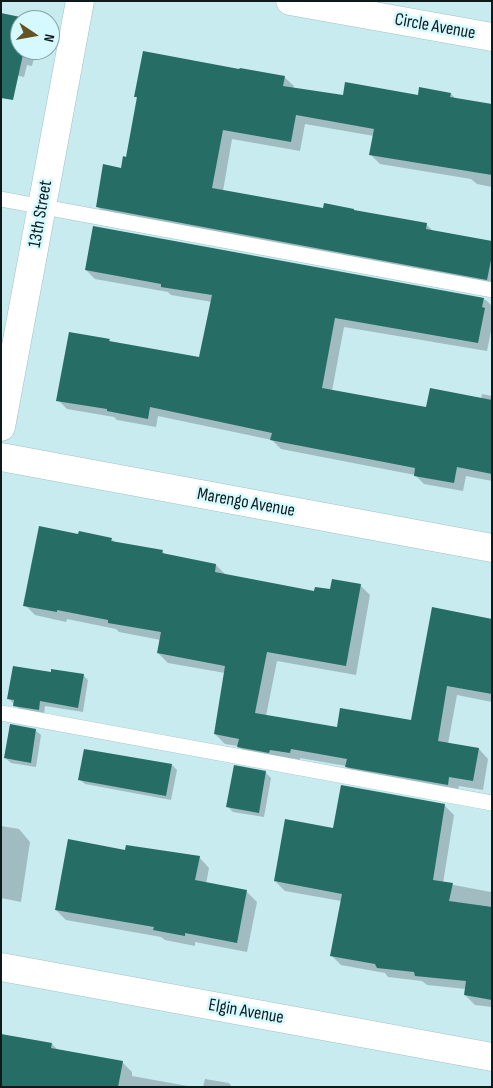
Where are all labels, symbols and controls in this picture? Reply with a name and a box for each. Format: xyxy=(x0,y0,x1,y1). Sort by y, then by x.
street label: Circle Avenue xyxy=(393,9,477,45)
north arrow xyxy=(10,10,60,60)
text: N xyxy=(40,33,58,43)
street label: 13th Street xyxy=(24,179,58,249)
street label: Marengo Avenue xyxy=(195,484,297,522)
street label: Elgin Avenue xyxy=(207,995,285,1029)

